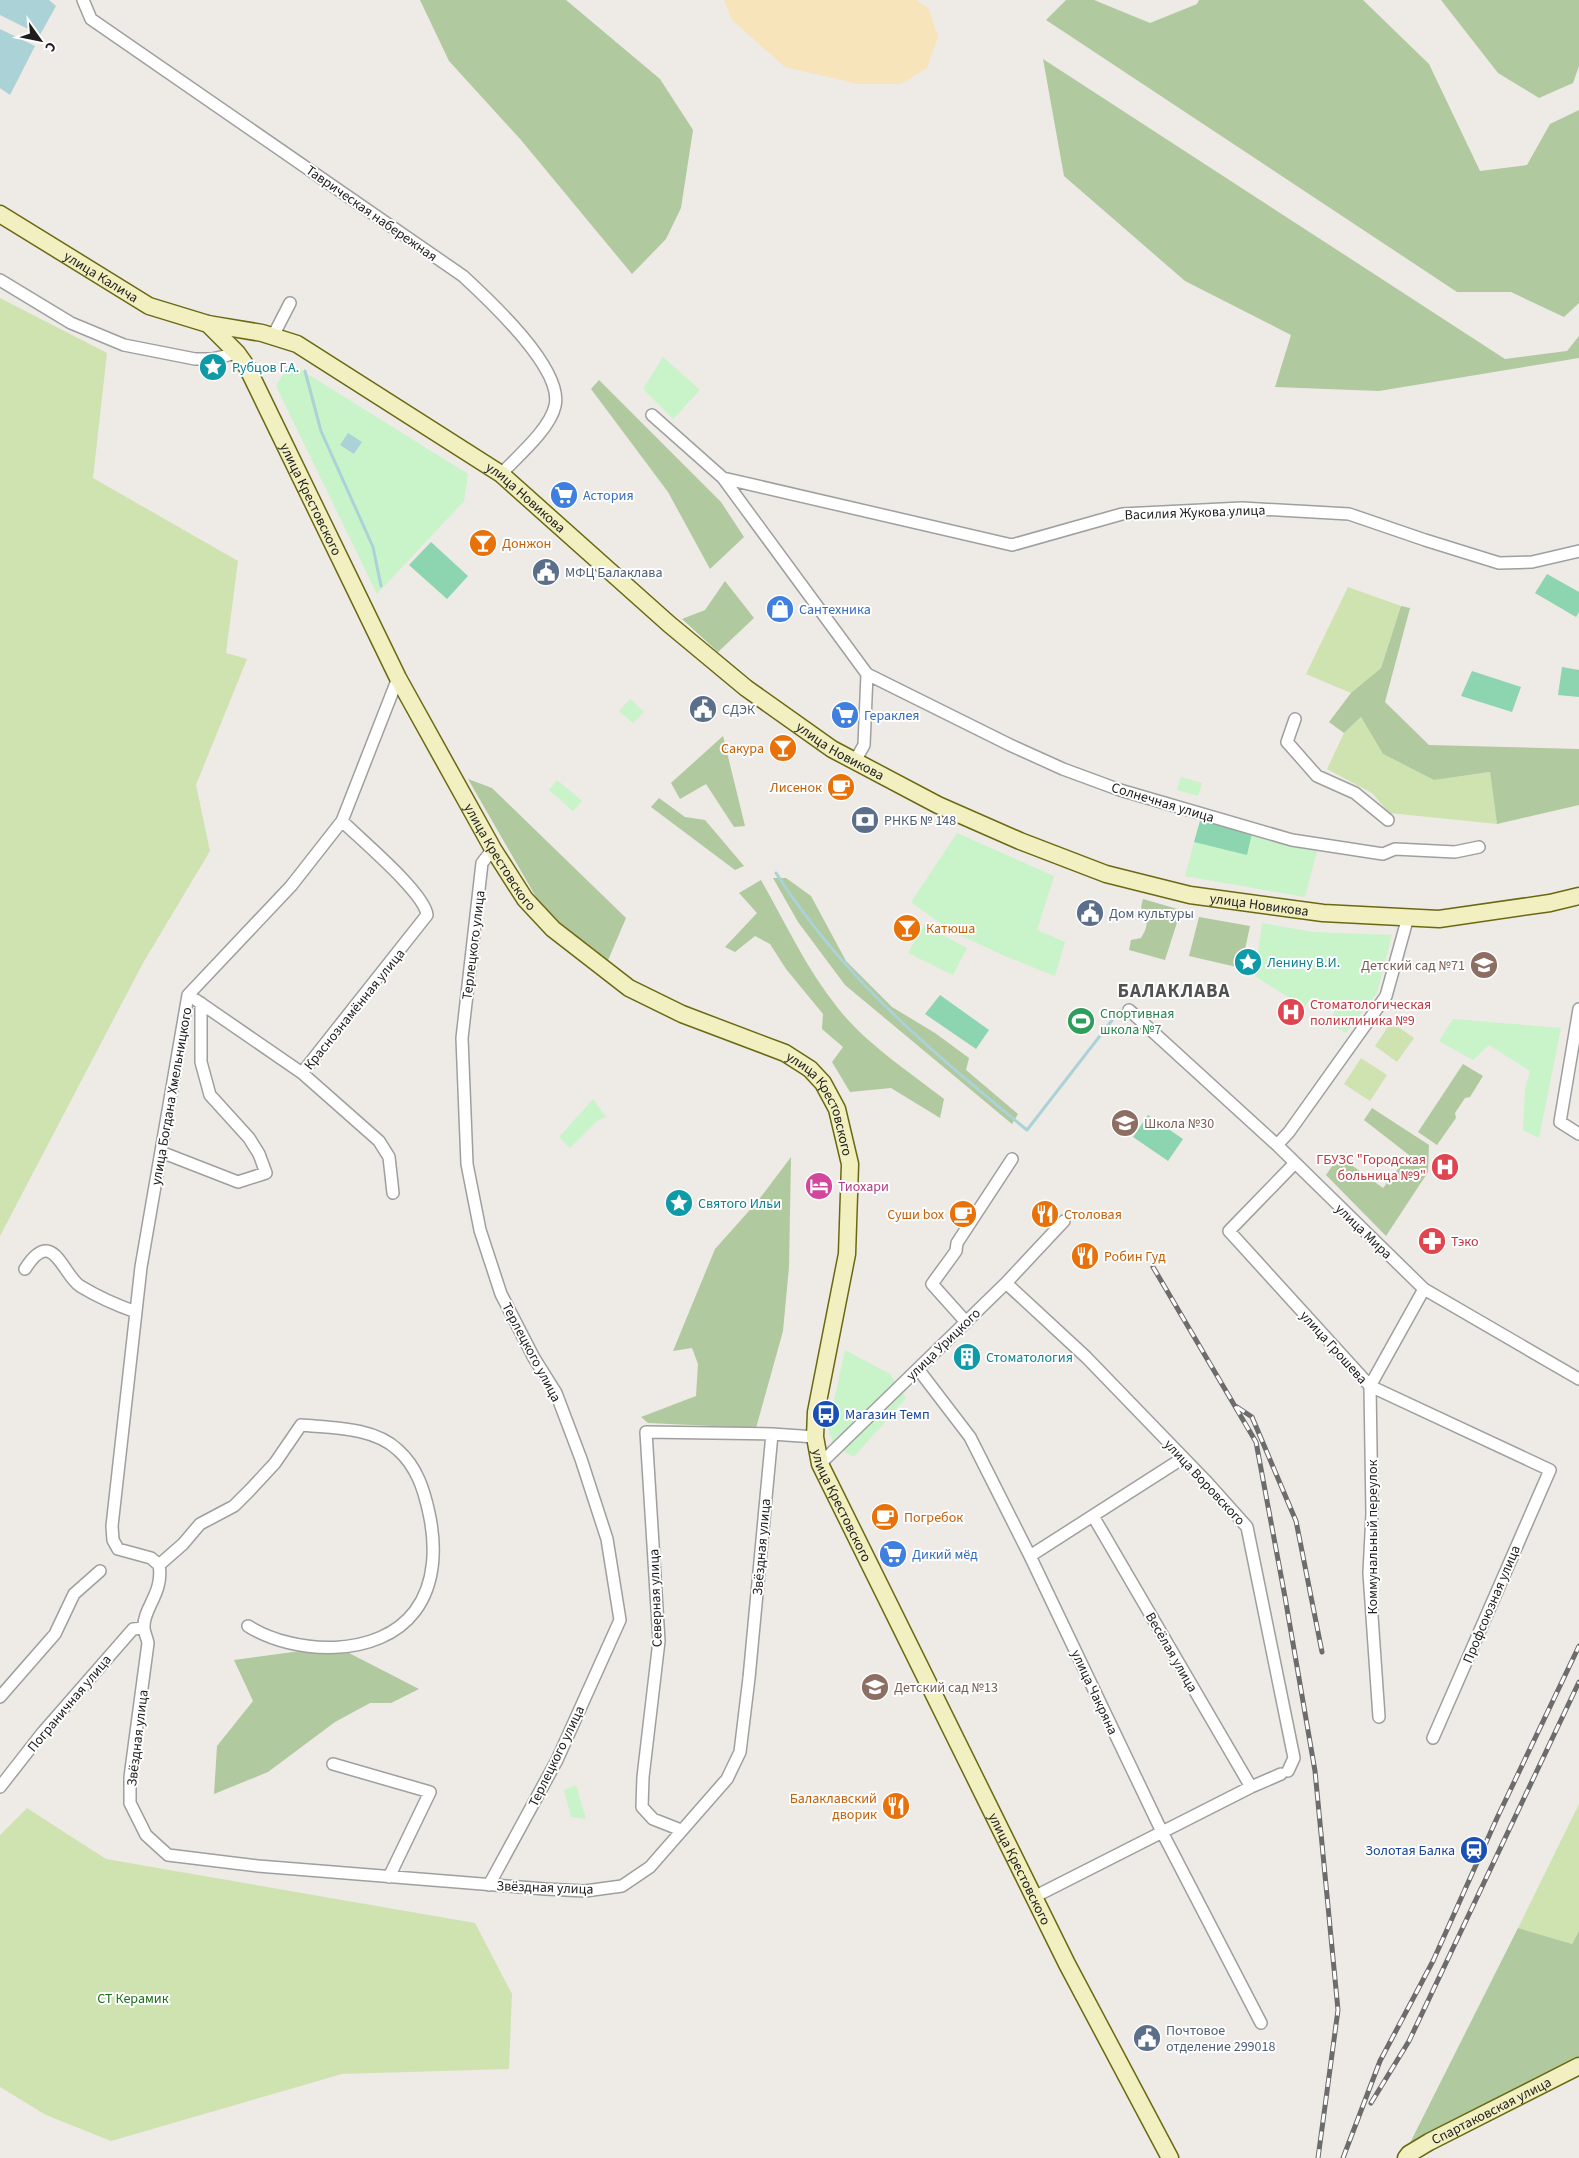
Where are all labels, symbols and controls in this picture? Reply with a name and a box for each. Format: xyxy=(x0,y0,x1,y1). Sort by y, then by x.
north arrow xyxy=(15,15,65,65)
text: С xyxy=(39,38,61,55)
street label: Таврическая набережная xyxy=(302,161,441,267)
street label: улица Калича xyxy=(60,247,142,308)
place icon: Рубцов Г.А. xyxy=(198,352,228,382)
place label: Рубцов Г.А. xyxy=(232,358,299,378)
street label: улица Крестовского xyxy=(274,440,346,559)
street label: улица Новикова xyxy=(482,458,569,538)
supermarket icon: Астория xyxy=(549,480,579,510)
place label: Астория xyxy=(583,486,634,506)
street label: Василия Жукова улица xyxy=(1124,501,1266,525)
bar icon: Донжон xyxy=(468,528,498,558)
place label: Донжон xyxy=(502,534,551,554)
public building icon: МФЦ Балаклава xyxy=(531,557,561,587)
place label: МФЦ Балаклава xyxy=(565,563,662,583)
shop icon: Сантехника xyxy=(765,594,795,624)
place label: Сантехника xyxy=(799,600,871,620)
public building icon: СДЭК xyxy=(688,694,718,724)
place label: СДЭК xyxy=(722,700,756,720)
supermarket icon: Гераклея xyxy=(830,700,860,730)
place label: Гераклея xyxy=(864,706,920,726)
street label: улица Новикова xyxy=(792,717,887,786)
bar icon: Сакура xyxy=(768,733,798,763)
place label: Сакура xyxy=(721,739,764,759)
cafe icon: Лисенок xyxy=(826,772,856,802)
place label: Лисенок xyxy=(770,778,822,798)
street label: Солнечная улица xyxy=(1109,778,1217,828)
street label: улица Крестовского xyxy=(459,800,540,916)
bank icon: РНКБ № 148 xyxy=(850,805,880,835)
place label: РНКБ № 148 xyxy=(884,811,956,831)
street label: Терлецкого улица xyxy=(457,889,491,1001)
street label: улица Новикова xyxy=(1208,889,1310,922)
public building icon: Дом культуры xyxy=(1075,898,1105,928)
place label: Дом культуры xyxy=(1109,904,1194,924)
bar icon: Катюша xyxy=(892,913,922,943)
place label: Катюша xyxy=(926,919,975,939)
street label: Краснознамённая улица xyxy=(300,945,410,1075)
place icon: Ленину В.И. xyxy=(1233,947,1263,977)
school or university icon: Детский сад №71 xyxy=(1469,950,1499,980)
place label: Ленину В.И. xyxy=(1267,953,1340,973)
place label: Детский сад №71 xyxy=(1361,956,1465,976)
district label: БАЛАКЛАВА xyxy=(1117,978,1231,1005)
place label: Стоматологическая поликлиника №9 xyxy=(1310,995,1431,1031)
hospital icon: Стоматологическая поликлиника №9 xyxy=(1276,997,1306,1027)
place label: Спортивная школа №7 xyxy=(1100,1004,1174,1040)
street label: улица Богдана Хмельницкого xyxy=(146,1006,198,1187)
sports icon: Спортивная школа №7 xyxy=(1066,1006,1096,1036)
street label: улица Крестовского xyxy=(782,1047,857,1158)
school or university icon: Школа №30 xyxy=(1110,1108,1140,1138)
place label: Школа №30 xyxy=(1144,1114,1214,1134)
place label: ГБУЗС "Городская больница №9" xyxy=(1316,1150,1426,1186)
hospital icon: ГБУЗС "Городская больница №9" xyxy=(1430,1152,1460,1182)
hotel icon: Тиохари xyxy=(804,1171,834,1201)
place label: Тиохари xyxy=(838,1177,889,1197)
place icon: Святого Ильи xyxy=(664,1188,694,1218)
place label: Святого Ильи xyxy=(698,1194,781,1214)
cafe icon: Суши box xyxy=(948,1199,978,1229)
restaurant icon: Столовая xyxy=(1030,1199,1060,1229)
street label: улица Мира xyxy=(1330,1199,1396,1264)
place label: Суши box xyxy=(887,1205,945,1225)
place label: Столовая xyxy=(1064,1205,1122,1225)
pharmacy icon: Тэко xyxy=(1417,1226,1447,1256)
place label: Тэко xyxy=(1451,1232,1479,1252)
restaurant icon: Робин Гуд xyxy=(1070,1241,1100,1271)
place label: Робин Гуд xyxy=(1104,1247,1166,1267)
street label: Терлецкого улица xyxy=(496,1299,566,1406)
street label: улица Урицкого xyxy=(902,1304,985,1386)
street label: улица Грошева xyxy=(1295,1307,1372,1389)
building icon: Стоматология xyxy=(952,1342,982,1372)
place label: Стоматология xyxy=(986,1348,1073,1368)
bus stop icon: Магазин Темп xyxy=(811,1399,841,1429)
place label: Магазин Темп xyxy=(845,1405,930,1425)
street label: улица Воровского xyxy=(1159,1435,1250,1530)
street label: улица Крестовского xyxy=(806,1447,876,1566)
street label: Коммунальный переулок xyxy=(1363,1459,1383,1614)
street label: Звёздная улица xyxy=(748,1498,776,1596)
cafe icon: Погребок xyxy=(870,1502,900,1532)
place label: Погребок xyxy=(904,1508,963,1528)
supermarket icon: Дикий мёд xyxy=(878,1539,908,1569)
street label: Профсоюзная улица xyxy=(1458,1542,1526,1666)
place label: Дикий мёд xyxy=(912,1545,978,1565)
street label: Северная улица xyxy=(644,1548,668,1647)
street label: Весёлая улица xyxy=(1140,1609,1202,1696)
street label: улица Чакряна xyxy=(1066,1647,1123,1738)
street label: Пограничная улица xyxy=(23,1651,117,1757)
school or university icon: Детский сад №13 xyxy=(860,1672,890,1702)
place label: Детский сад №13 xyxy=(894,1678,998,1698)
street label: Звёздная улица xyxy=(122,1689,154,1788)
street label: Терлецкого улица xyxy=(524,1703,590,1810)
place label: Балаклавский дворик xyxy=(790,1789,877,1825)
restaurant icon: Балаклавский дворик xyxy=(881,1791,911,1821)
street label: улица Крестовского xyxy=(983,1809,1055,1929)
station icon: Золотая Балка xyxy=(1459,1835,1489,1865)
place label: Золотая Балка xyxy=(1365,1841,1455,1861)
street label: Звёздная улица xyxy=(496,1876,594,1900)
park label: СТ Керамик xyxy=(97,1989,169,2009)
place label: Почтовое отделение 299018 xyxy=(1166,2021,1275,2057)
public building icon: Почтовое отделение 299018 xyxy=(1132,2023,1162,2053)
street label: Спартаковская улица xyxy=(1428,2073,1555,2150)

